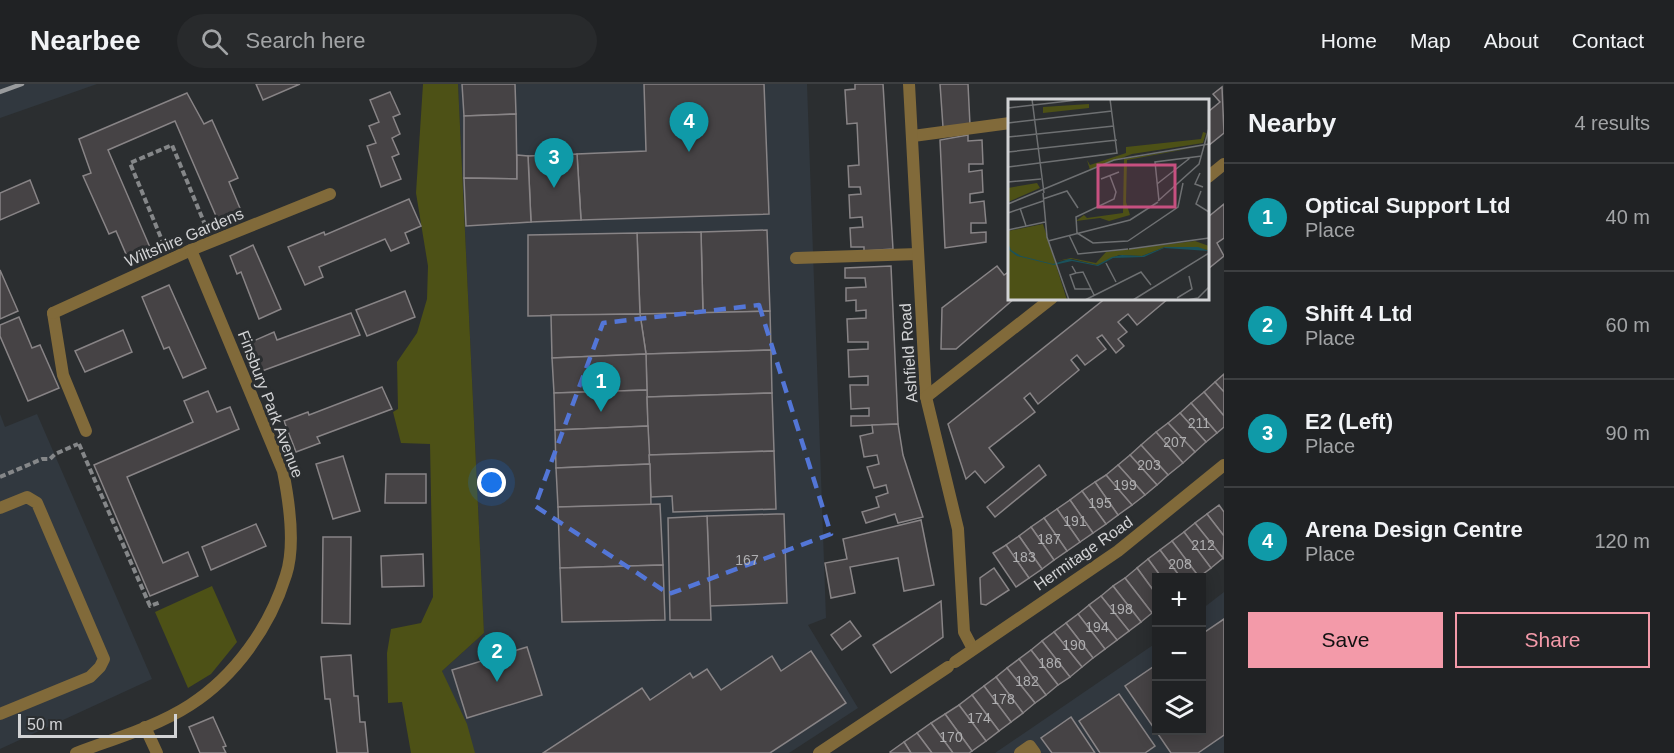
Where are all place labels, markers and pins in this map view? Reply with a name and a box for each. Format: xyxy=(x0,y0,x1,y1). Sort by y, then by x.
pin: 4 xyxy=(670,103,708,152)
pin: 3 xyxy=(534,138,574,188)
pin: 1 xyxy=(582,362,620,412)
pin: 2 xyxy=(478,632,516,682)

